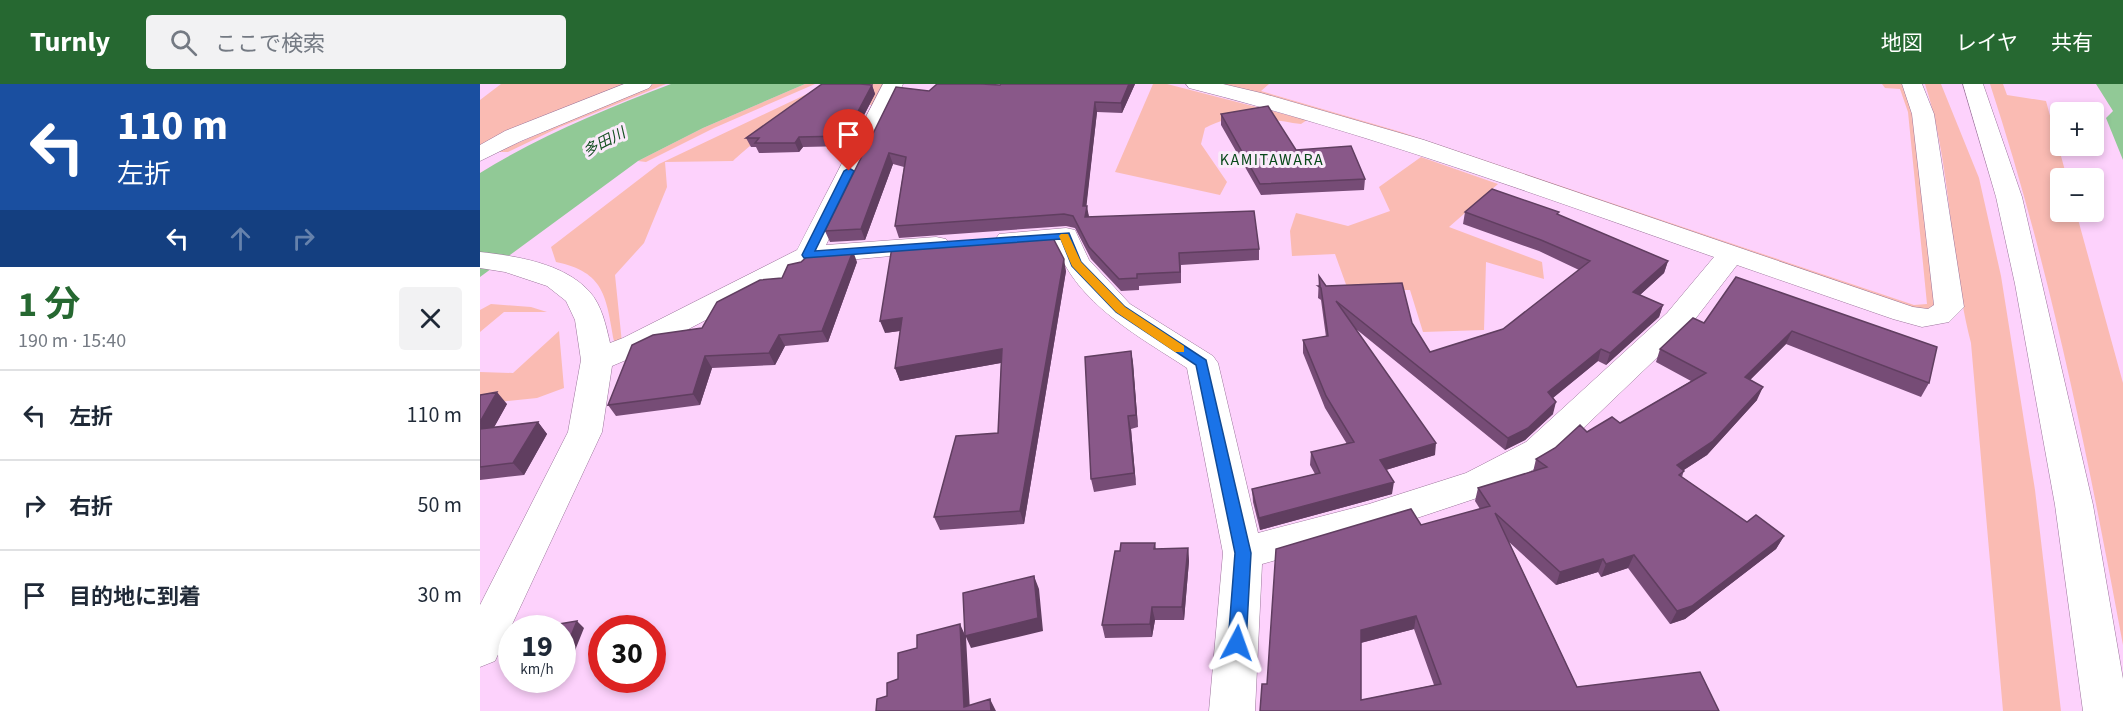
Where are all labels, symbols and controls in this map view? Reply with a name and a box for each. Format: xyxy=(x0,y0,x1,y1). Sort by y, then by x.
search box xyxy=(146,15,566,69)
text: Turnly xyxy=(30,22,110,62)
icon: search xyxy=(167,26,200,59)
text: ここで検索 xyxy=(215,28,325,60)
text: 地図 xyxy=(1881,28,1923,58)
text: レイヤ xyxy=(1956,28,2018,58)
text: 共有 xyxy=(2051,28,2093,58)
text: 110 m xyxy=(117,96,228,156)
map controls xyxy=(2050,102,2104,222)
button: + xyxy=(2050,102,2104,156)
icon: left xyxy=(18,108,96,186)
pin xyxy=(823,109,874,171)
icon: arrive xyxy=(832,118,865,151)
water label: 多田川 xyxy=(579,122,631,162)
district label: KAMITAWARA xyxy=(1220,149,1324,171)
text: 左折 xyxy=(117,155,171,194)
button: − xyxy=(2050,168,2104,222)
icon: left xyxy=(161,222,194,255)
icon: ahead xyxy=(224,222,257,255)
icon: right xyxy=(287,222,320,255)
text: 1 分 xyxy=(18,279,80,330)
button: close xyxy=(399,287,462,350)
text: 190 m · 15:40 xyxy=(18,327,126,355)
icon: left xyxy=(18,399,51,432)
text: 110 m xyxy=(407,399,462,431)
text: 左折 xyxy=(69,401,113,433)
icon: right xyxy=(18,489,51,522)
text: 50 m xyxy=(417,489,462,521)
text: 右折 xyxy=(69,491,113,523)
icon: arrive xyxy=(18,579,51,612)
text: 30 m xyxy=(417,579,462,611)
text: 目的地に到着 xyxy=(69,581,201,613)
position arrow xyxy=(1205,611,1269,675)
speed limit sign: 30 xyxy=(588,615,666,693)
text: 19 xyxy=(521,625,553,668)
text: km/h xyxy=(520,659,554,680)

